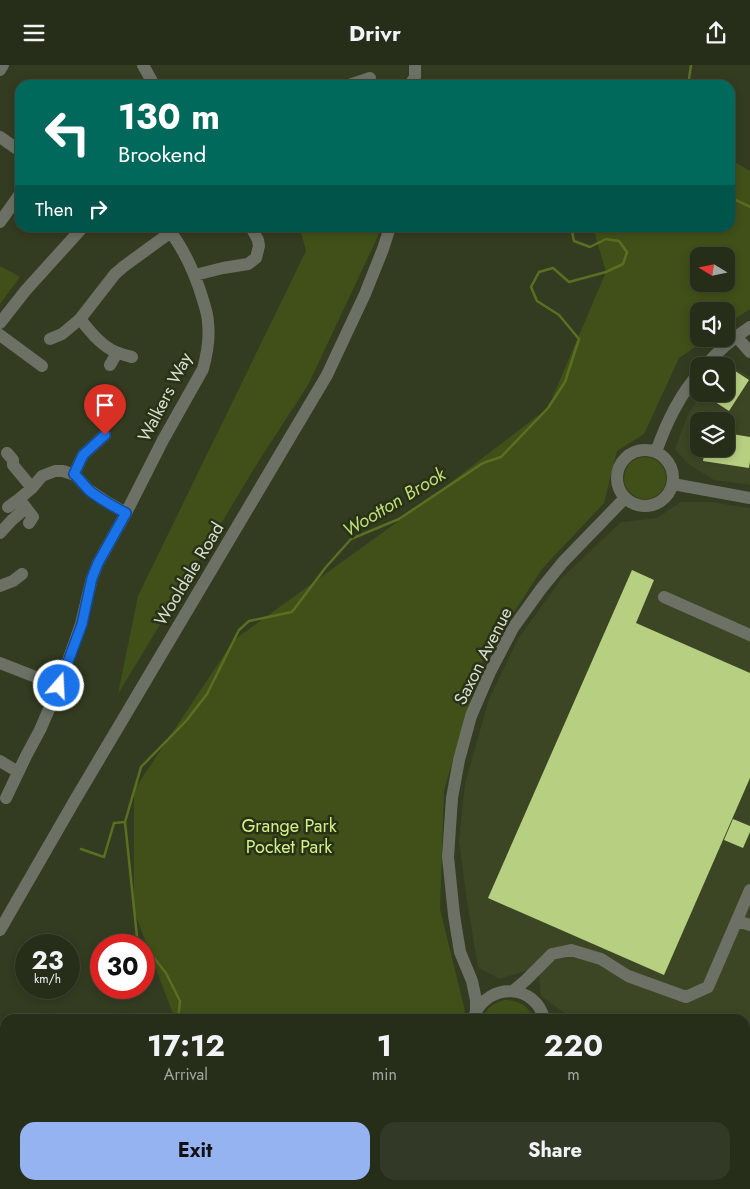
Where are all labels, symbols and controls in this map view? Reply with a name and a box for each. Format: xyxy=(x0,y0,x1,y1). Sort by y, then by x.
text: Drivr xyxy=(349,17,401,49)
icon: menu xyxy=(20,19,48,47)
icon: share xyxy=(702,19,730,47)
text: 130 m xyxy=(118,92,220,142)
icon: left xyxy=(35,100,100,165)
text: Brookend xyxy=(118,138,206,170)
icon: right xyxy=(84,195,112,223)
text: Then xyxy=(35,196,74,223)
north arrow xyxy=(690,247,735,293)
map controls xyxy=(690,247,735,457)
button: sound xyxy=(690,302,735,347)
street label: Walkers Way xyxy=(131,348,199,446)
button: search xyxy=(690,357,735,402)
pin xyxy=(84,384,126,435)
icon: arrive xyxy=(91,391,119,419)
button: layers xyxy=(690,412,735,457)
water label: Wootton Brook xyxy=(337,460,451,543)
street label: Wooldale Road xyxy=(148,517,230,631)
street label: Saxon Avenue xyxy=(447,603,519,709)
position arrow xyxy=(32,659,84,711)
park label: Grange Park Pocket Park xyxy=(241,813,337,860)
speed limit sign: 30 xyxy=(90,934,155,999)
text: 23 xyxy=(32,942,63,978)
text: km/h xyxy=(34,970,61,988)
text: 17:12 xyxy=(147,1024,225,1067)
text: 1 xyxy=(377,1024,392,1067)
text: 220 xyxy=(544,1024,603,1067)
text: Arrival xyxy=(164,1063,208,1086)
text: min xyxy=(372,1063,397,1086)
text: m xyxy=(567,1063,580,1086)
button: Exit xyxy=(20,1122,370,1180)
button: Share xyxy=(380,1122,730,1180)

